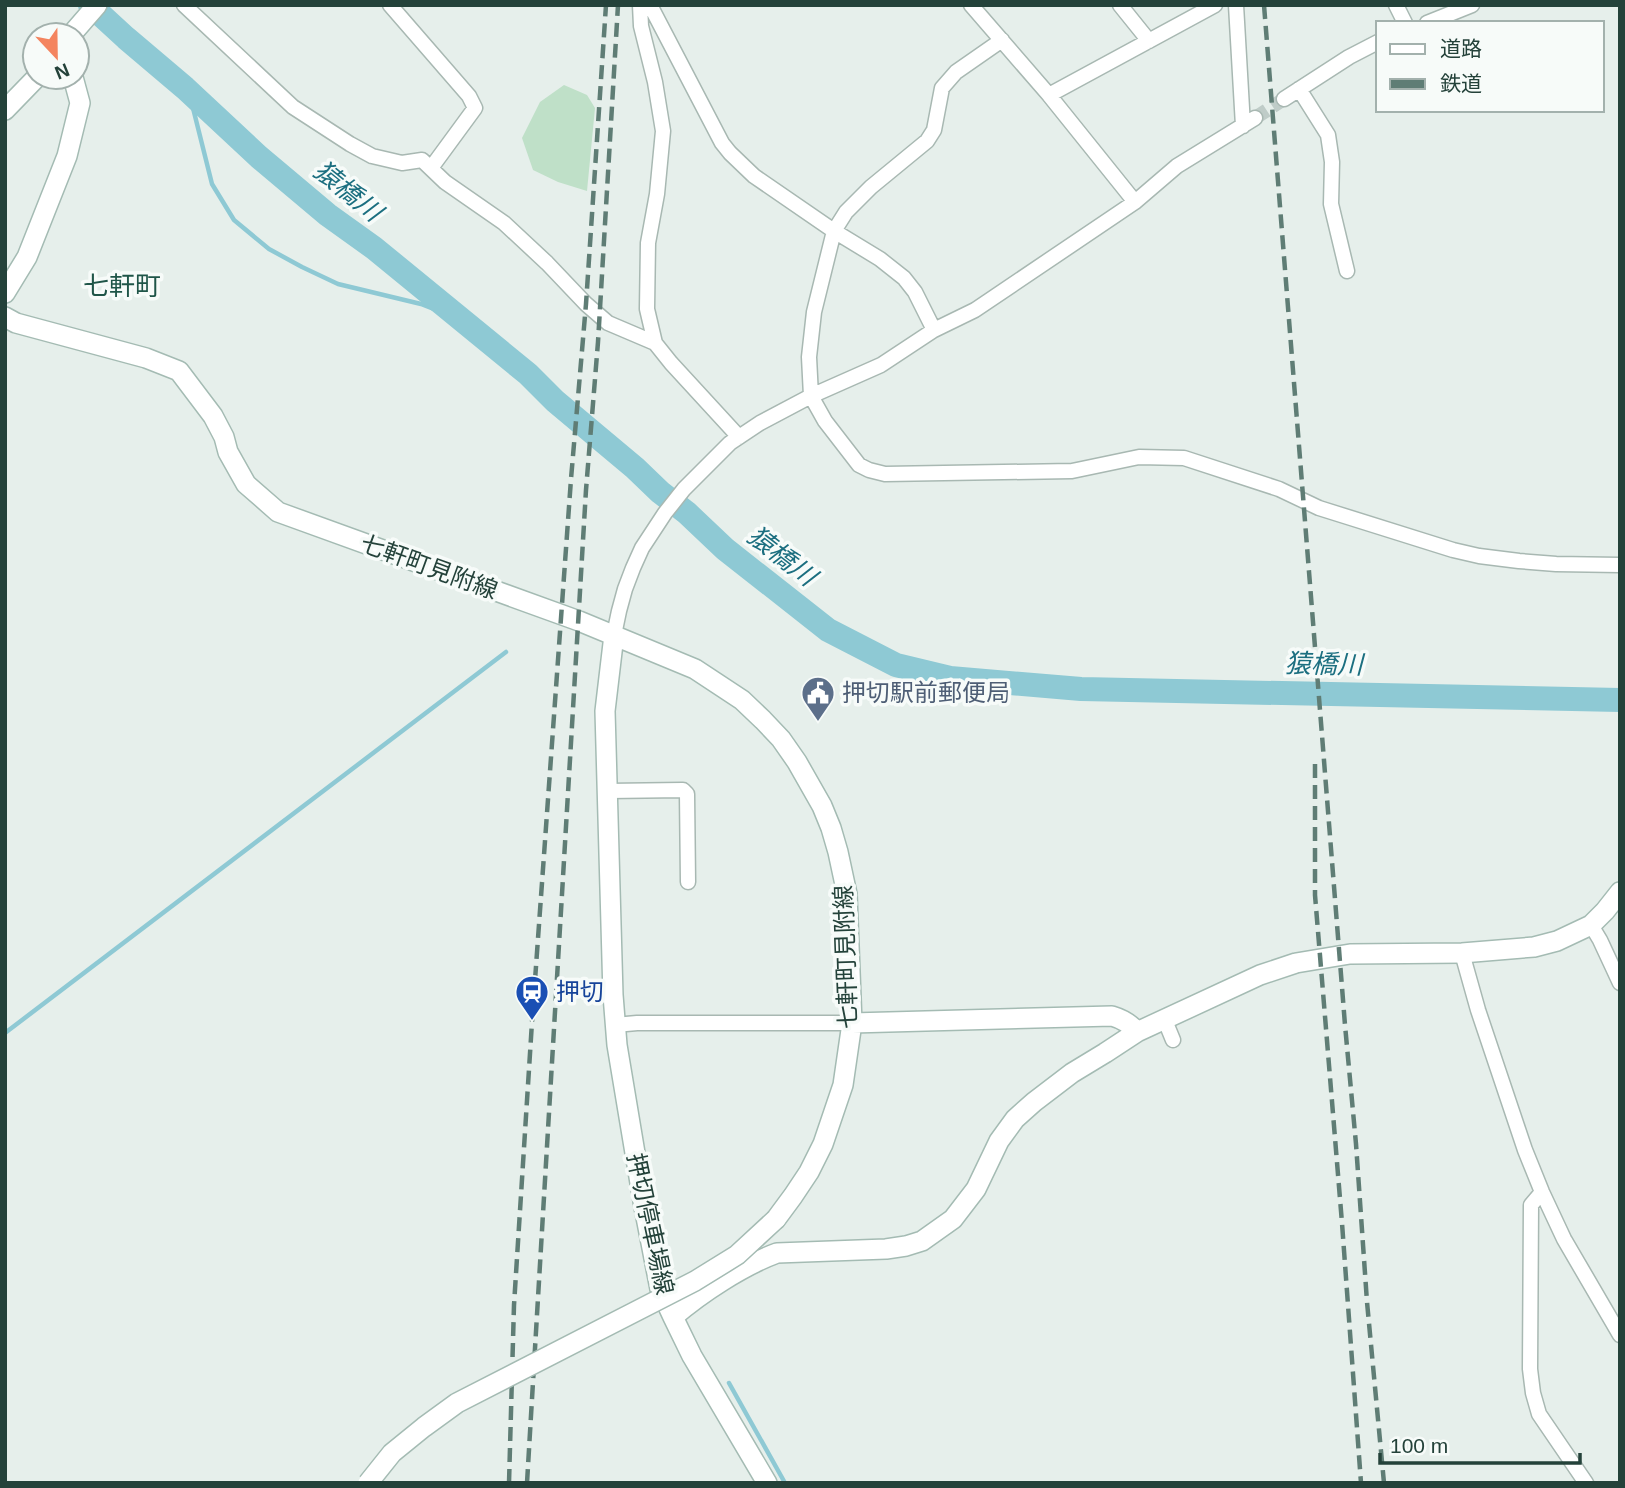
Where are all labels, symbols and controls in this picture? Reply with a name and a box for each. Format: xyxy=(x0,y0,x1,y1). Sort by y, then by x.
north arrow xyxy=(21,21,91,91)
legend xyxy=(1376,21,1604,112)
text: 道路 xyxy=(1440,37,1482,60)
text: N xyxy=(52,59,72,84)
text: 鉄道 xyxy=(1440,72,1482,95)
water label: 猿橋川 xyxy=(308,155,390,229)
district label: 七軒町 xyxy=(83,271,161,301)
water label: 猿橋川 xyxy=(742,520,824,594)
street label: 七軒町見附線 xyxy=(357,529,501,604)
water label: 猿橋川 xyxy=(1285,648,1366,680)
public building icon: 押切駅前郵便局 xyxy=(799,674,837,723)
place label: 押切駅前郵便局 xyxy=(842,679,1010,706)
street label: 七軒町見附線 xyxy=(829,885,862,1029)
station icon: 押切 xyxy=(513,973,551,1022)
place label: 押切 xyxy=(556,978,604,1005)
street label: 押切停車場線 xyxy=(622,1151,679,1297)
scale bar xyxy=(1380,1422,1580,1466)
text: 100 m xyxy=(1390,1434,1448,1457)

